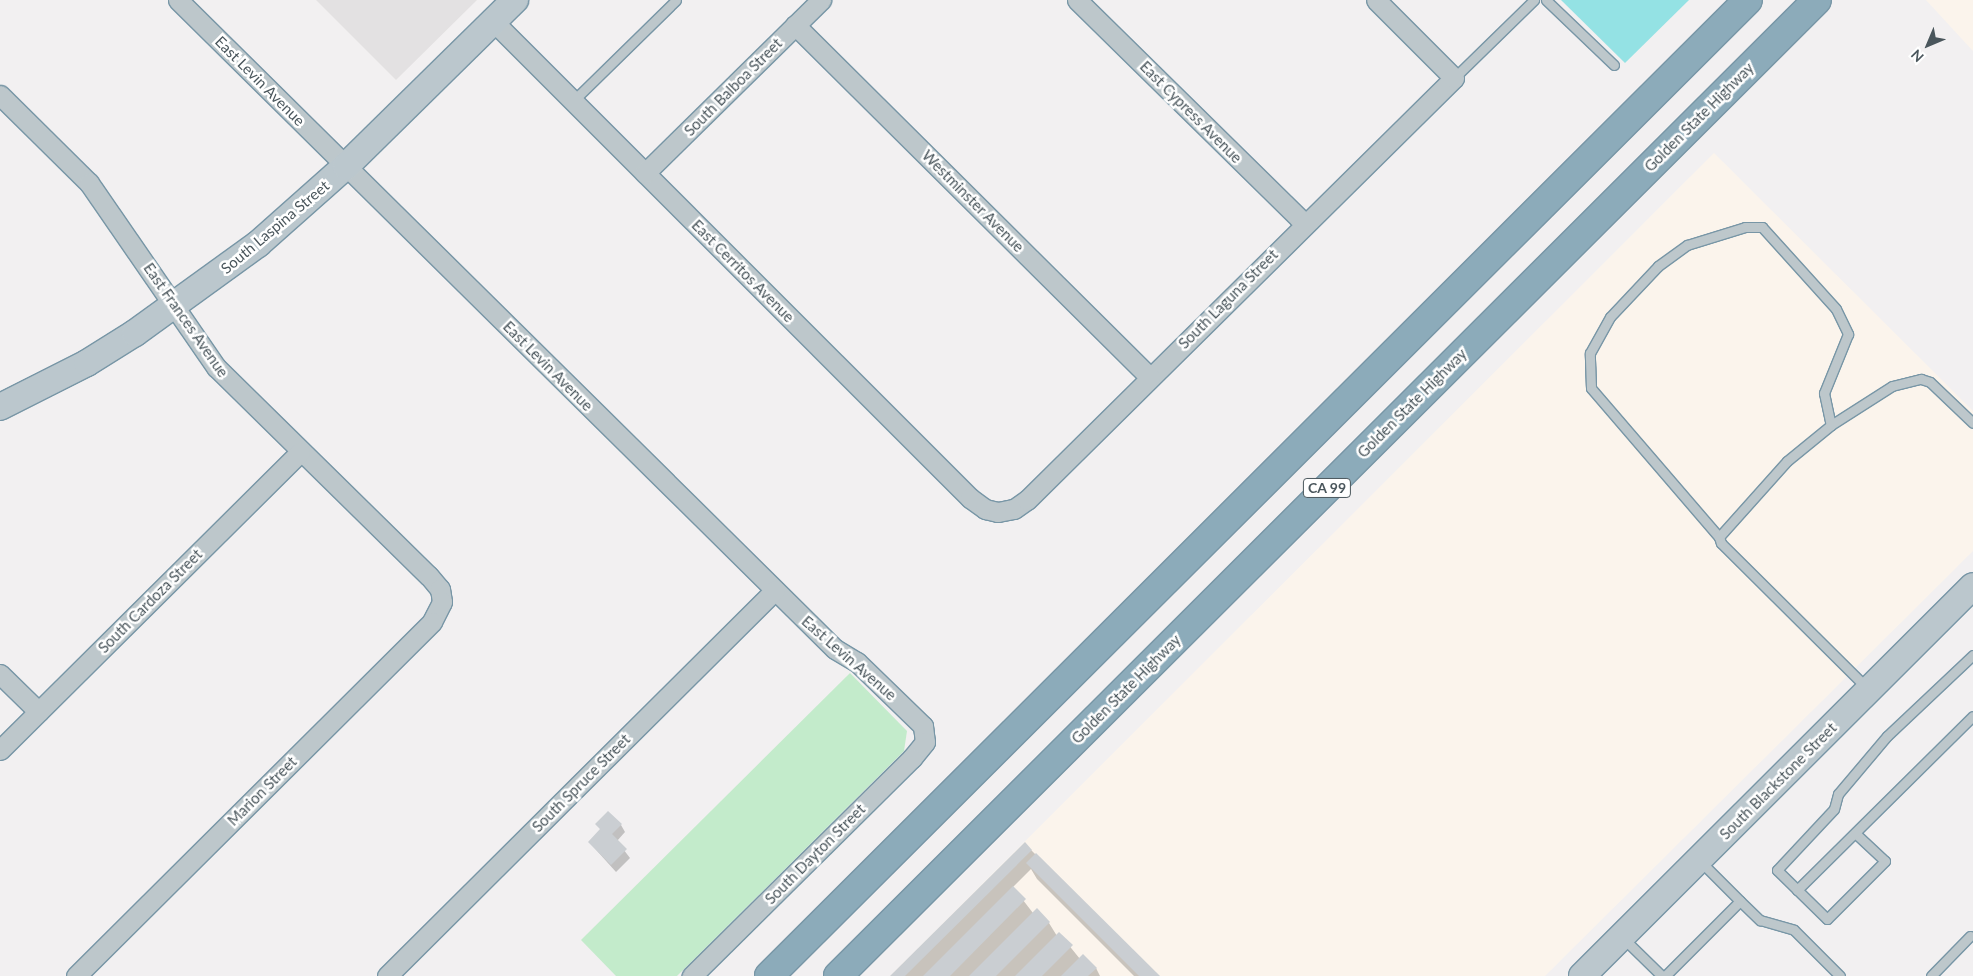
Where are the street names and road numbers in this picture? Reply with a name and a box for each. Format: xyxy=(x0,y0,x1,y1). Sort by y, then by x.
street label: East Levin Avenue xyxy=(211,32,309,130)
street label: South Balboa Street xyxy=(680,34,786,140)
street label: East Cypress Avenue xyxy=(1136,57,1246,167)
street label: Golden State Highway xyxy=(1641,59,1757,175)
street label: Westminster Avenue xyxy=(918,146,1028,256)
street label: South Laspina Street xyxy=(217,177,333,277)
street label: East Cerritos Avenue xyxy=(688,216,798,326)
street label: South Laguna Street xyxy=(1175,246,1281,352)
street label: East Frances Avenue xyxy=(140,259,232,381)
street label: East Levin Avenue xyxy=(499,317,597,415)
street label: Golden State Highway xyxy=(1354,345,1470,461)
road number: CA 99 xyxy=(1302,476,1352,499)
street label: South Cardoza Street xyxy=(94,545,206,657)
street label: East Levin Avenue xyxy=(798,612,900,704)
street label: Golden State Highway xyxy=(1068,631,1184,747)
street label: South Blackstone Street xyxy=(1716,719,1840,843)
street label: South Spruce Street xyxy=(528,730,634,836)
street label: Marion Street xyxy=(224,753,300,829)
street label: South Dayton Street xyxy=(761,800,869,908)

